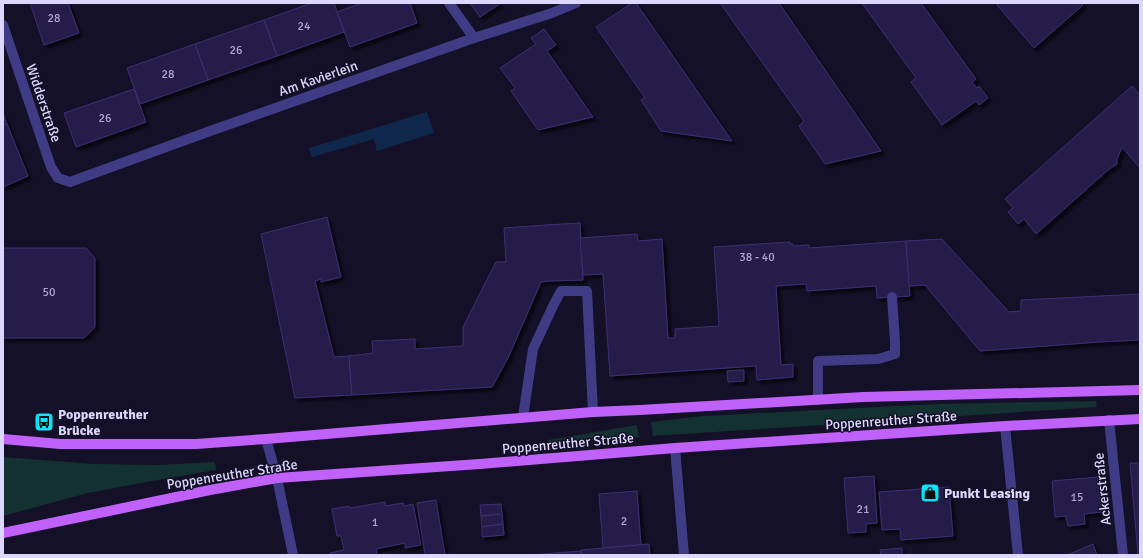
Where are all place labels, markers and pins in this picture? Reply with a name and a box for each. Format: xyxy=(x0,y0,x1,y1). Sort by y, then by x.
place label: Poppenreuther Brücke xyxy=(58,406,149,439)
bus stop icon: Poppenreuther Brücke xyxy=(33,411,55,433)
shop icon: Punkt Leasing xyxy=(919,482,941,504)
place label: Punkt Leasing xyxy=(944,485,1031,502)

